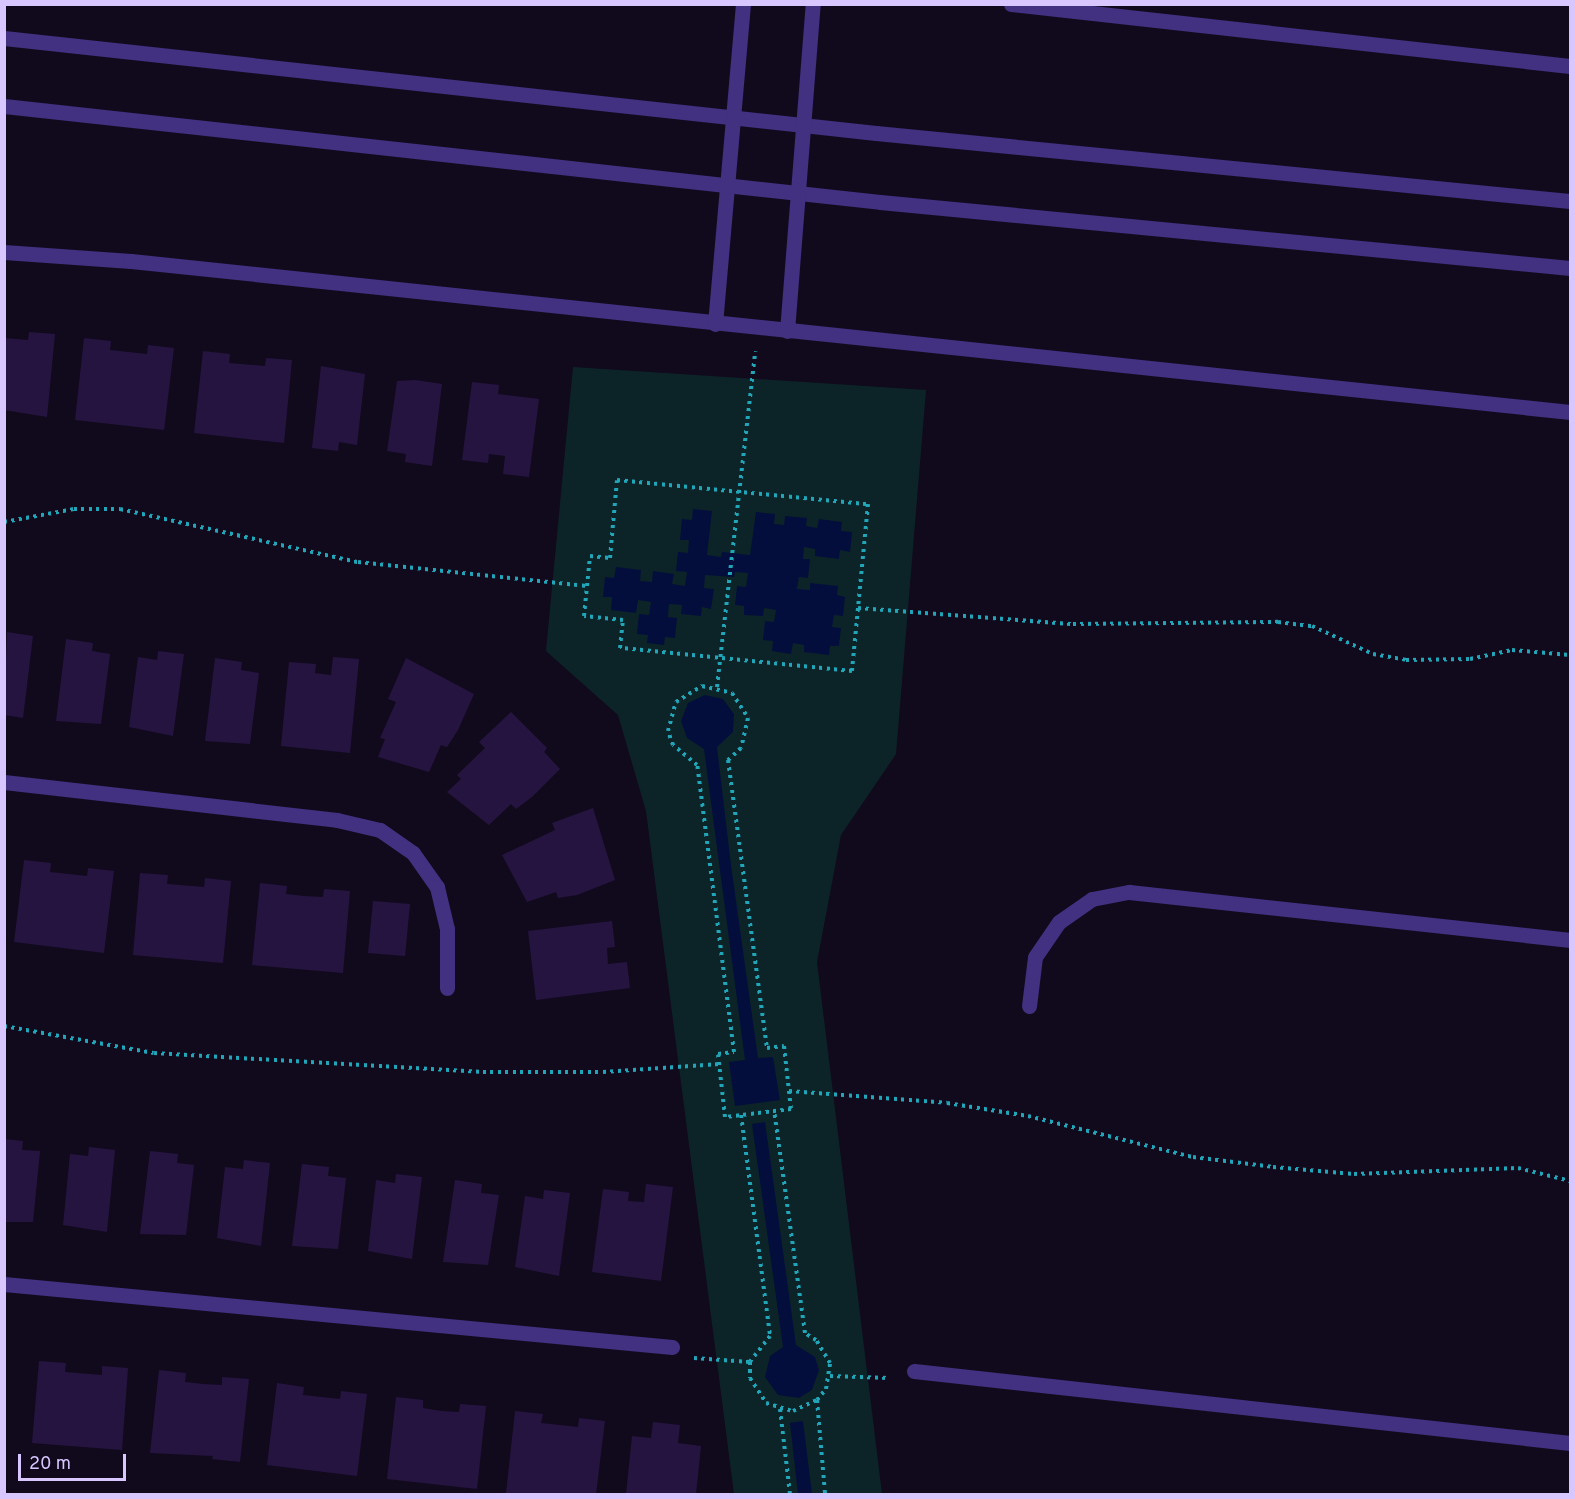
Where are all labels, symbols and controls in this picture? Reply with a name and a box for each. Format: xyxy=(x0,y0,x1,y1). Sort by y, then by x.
scale bar xyxy=(21,1442,129,1480)
text: 20 m xyxy=(29,1453,71,1476)

